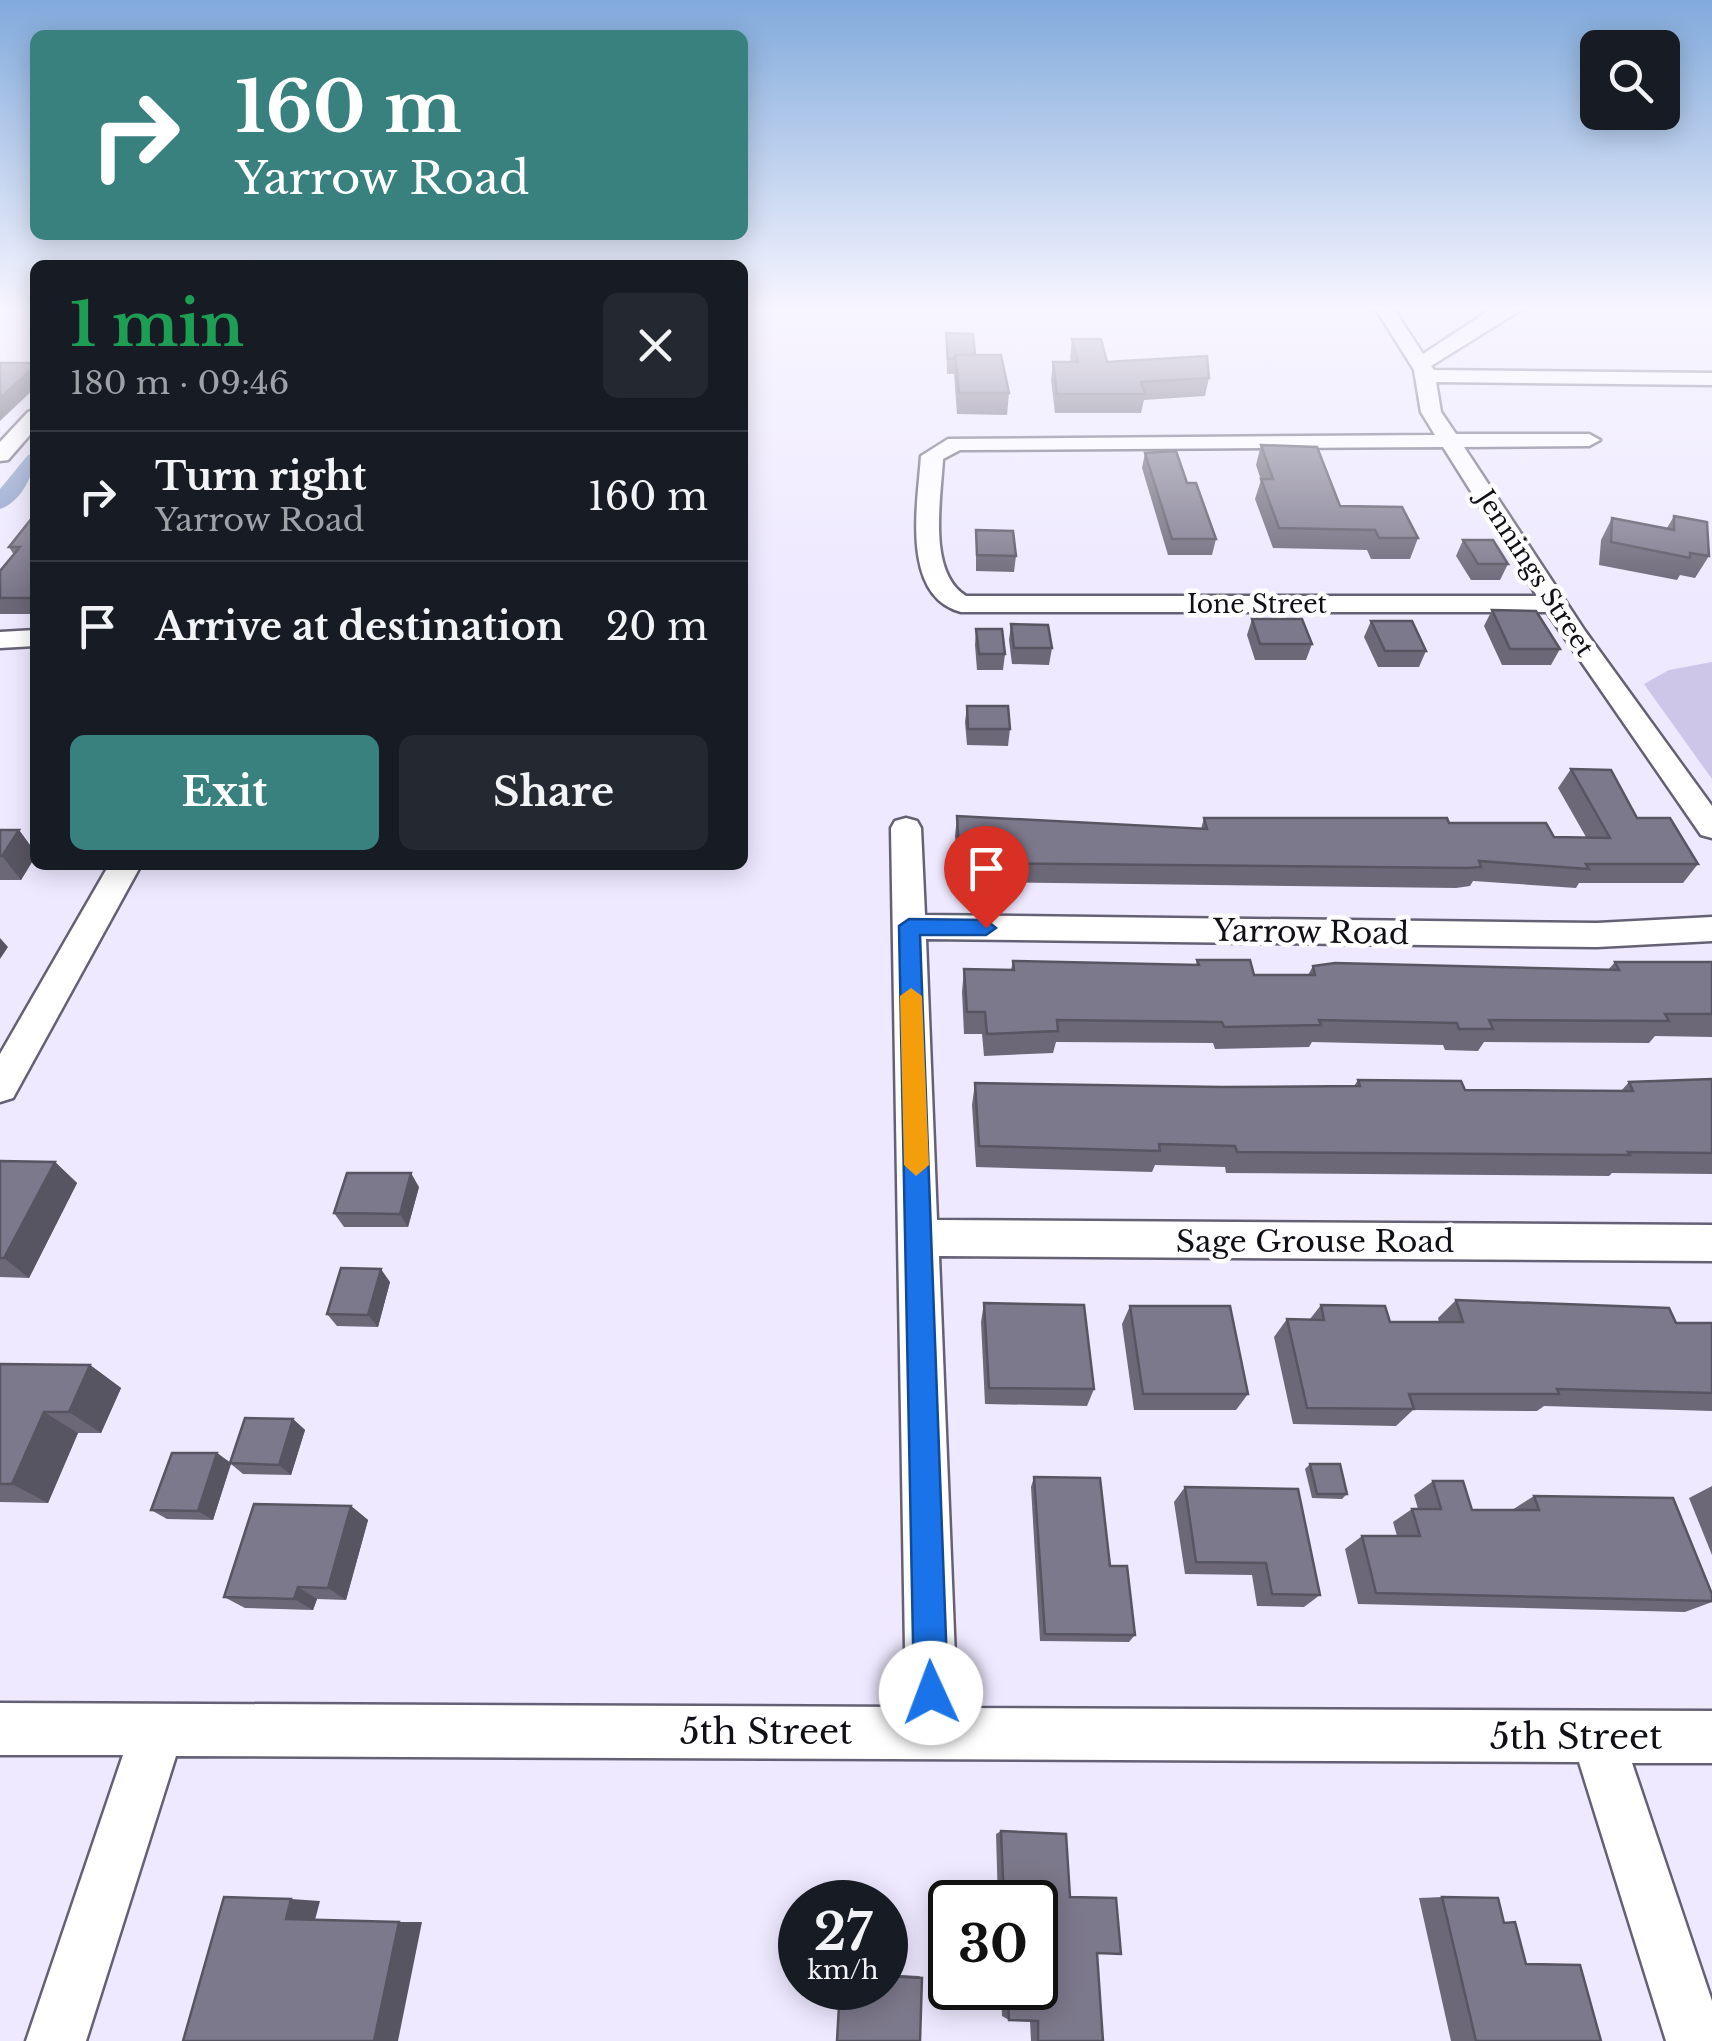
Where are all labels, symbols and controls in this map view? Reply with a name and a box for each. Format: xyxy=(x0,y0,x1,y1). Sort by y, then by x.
map controls xyxy=(1580,30,1680,130)
button: search xyxy=(1580,30,1680,130)
text: 160 m xyxy=(235,64,462,151)
icon: right xyxy=(70,70,200,200)
text: Yarrow Road xyxy=(235,150,529,206)
text: 1 min xyxy=(70,288,244,362)
button: close xyxy=(603,293,708,398)
text: 180 m · 09:46 xyxy=(70,363,289,403)
text: Turn right xyxy=(155,453,366,500)
icon: right xyxy=(70,469,125,524)
text: 160 m xyxy=(588,473,708,520)
street label: Jennings Street xyxy=(1468,481,1601,663)
text: Yarrow Road xyxy=(155,500,364,540)
street label: Ione Street xyxy=(1187,589,1328,620)
icon: arrive xyxy=(70,599,125,654)
text: Arrive at destination xyxy=(155,603,564,650)
text: 20 m xyxy=(606,603,708,650)
button: Exit xyxy=(70,735,379,850)
button: Share xyxy=(399,735,708,850)
pin xyxy=(944,826,1029,929)
icon: arrive xyxy=(959,841,1014,896)
street label: Yarrow Road xyxy=(1212,912,1409,952)
street label: Sage Grouse Road xyxy=(1176,1223,1454,1260)
position arrow xyxy=(879,1641,983,1745)
street label: 5th Street xyxy=(680,1710,852,1753)
street label: 5th Street xyxy=(1490,1715,1662,1758)
speed limit sign: 30 xyxy=(928,1880,1058,2010)
text: 27 xyxy=(814,1901,872,1964)
text: km/h xyxy=(808,1955,878,1986)

